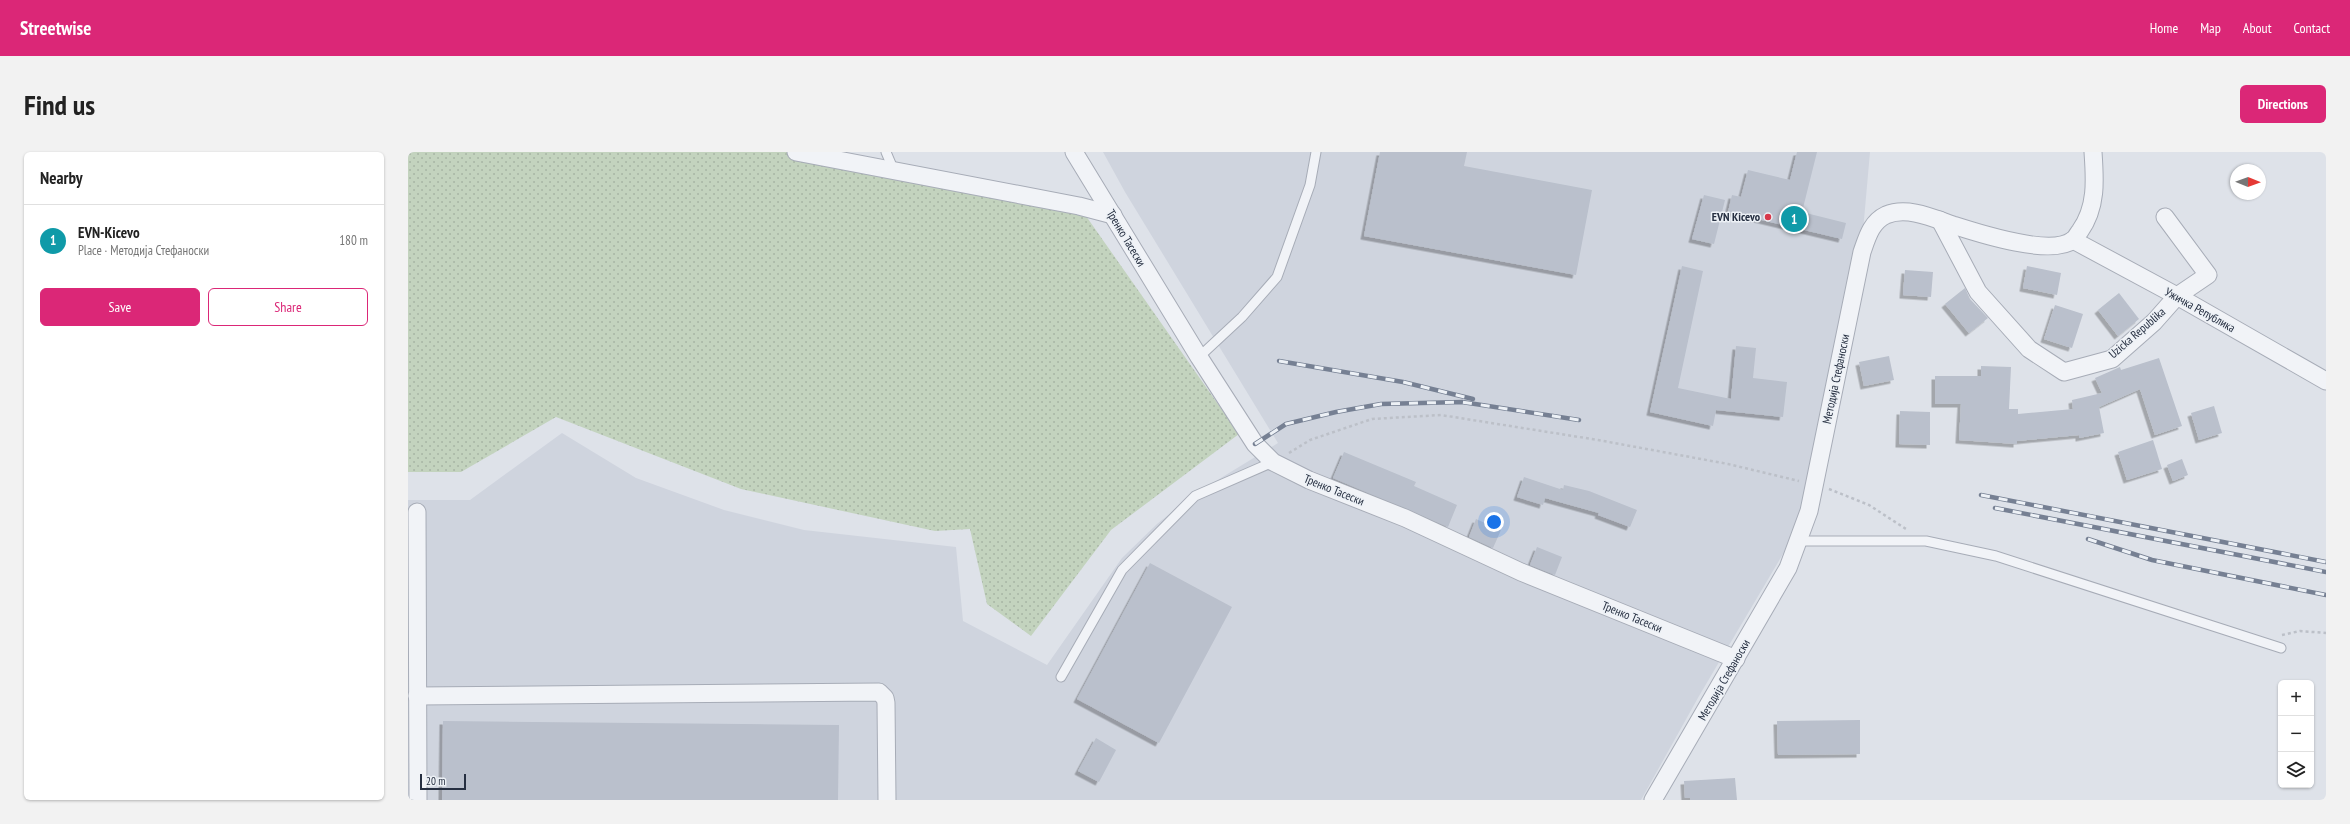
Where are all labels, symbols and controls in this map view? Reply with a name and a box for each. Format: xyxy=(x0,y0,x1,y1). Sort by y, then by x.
text: Streetwise xyxy=(20,16,91,40)
text: Home xyxy=(2150,19,2178,37)
text: Map xyxy=(2200,19,2221,37)
text: About xyxy=(2243,19,2272,37)
text: Contact xyxy=(2294,19,2330,37)
button: Directions xyxy=(2240,85,2326,123)
text: Find us xyxy=(24,86,95,123)
north arrow xyxy=(2230,164,2266,200)
text: Nearby xyxy=(40,167,83,189)
pin: 1 xyxy=(1781,204,1807,234)
street label: Тренко Тасески xyxy=(1104,207,1149,269)
place label: EVN Kicevo xyxy=(1712,209,1761,224)
marker: EVN Kicevo xyxy=(1763,212,1773,222)
text: EVN-Kicevo xyxy=(78,223,140,242)
text: 1 xyxy=(50,232,56,249)
text: 180 m xyxy=(339,232,368,249)
text: Place · Методија Стефаноски xyxy=(78,242,209,259)
street label: Ужичка Република xyxy=(2162,284,2238,335)
button: Save xyxy=(40,288,200,326)
button: Share xyxy=(208,288,368,326)
street label: Uzicka Republika xyxy=(2105,304,2168,361)
street label: Методија Стефаноски xyxy=(1819,333,1852,425)
street label: Тренко Тасески xyxy=(1302,471,1367,508)
your location xyxy=(1484,512,1504,532)
street label: Тренко Тасески xyxy=(1600,598,1665,635)
street label: Методија Стефаноски xyxy=(1694,636,1753,723)
map controls xyxy=(2278,680,2314,788)
button: + xyxy=(2278,680,2314,716)
button: − xyxy=(2278,716,2314,752)
button: layers xyxy=(2278,752,2314,788)
scale bar xyxy=(420,772,466,791)
text: 20 m xyxy=(426,774,445,788)

